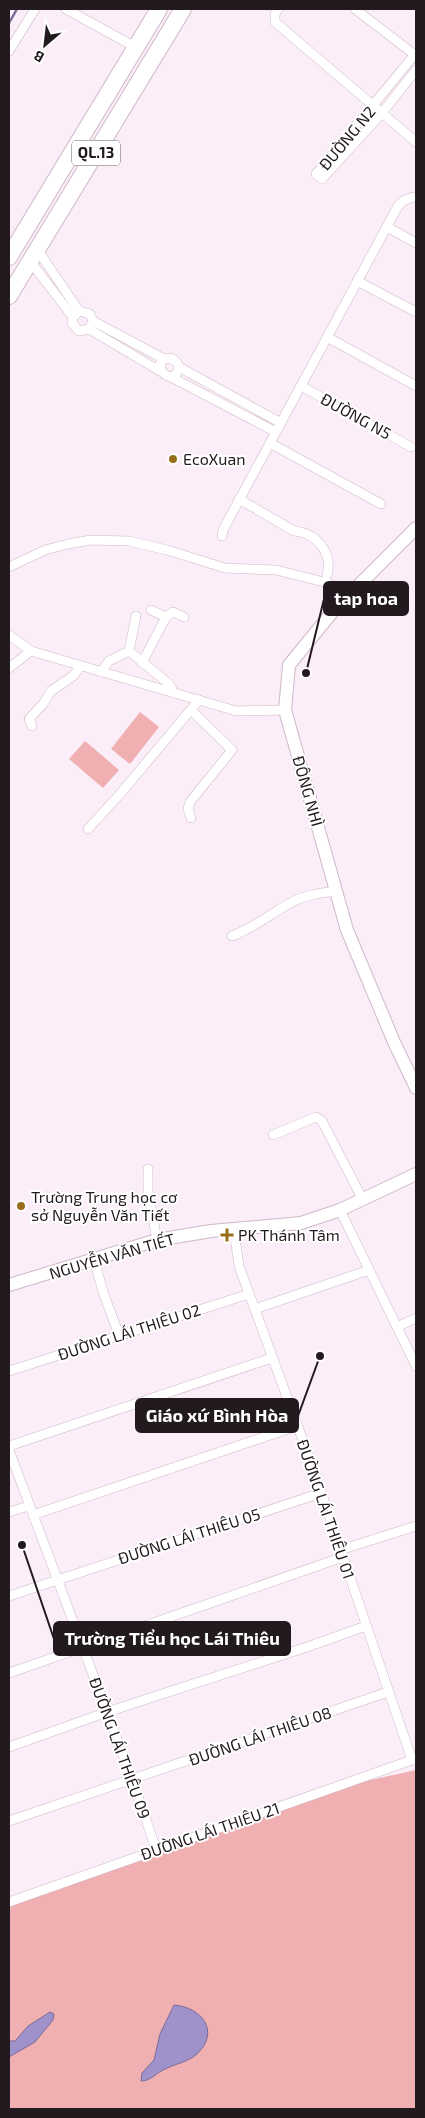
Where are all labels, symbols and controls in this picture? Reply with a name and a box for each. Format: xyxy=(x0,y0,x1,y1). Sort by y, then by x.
north arrow xyxy=(20,20,70,70)
text: B xyxy=(31,47,47,67)
street label: ĐƯỜNG N2 xyxy=(314,102,379,174)
road number: QL.13 xyxy=(72,140,120,166)
street label: ĐƯỜNG N5 xyxy=(318,389,395,443)
place label: EcoXuan xyxy=(183,449,245,468)
marker: EcoXuan xyxy=(167,453,179,465)
callout: tap hoa xyxy=(324,582,408,615)
text: tap hoa xyxy=(334,587,398,609)
street label: ĐÔNG NHÌ xyxy=(289,753,328,828)
place label: Trường Trung học cơ sở Nguyễn Văn Tiết xyxy=(31,1187,178,1224)
marker: Trường Trung học cơ sở Nguyễn Văn Tiết xyxy=(15,1200,27,1212)
place label: PK Thánh Tâm xyxy=(238,1225,340,1244)
street label: NGUYỄN VĂN TIẾT xyxy=(47,1228,177,1283)
marker: PK Thánh Tâm xyxy=(220,1228,234,1242)
street label: ĐƯỜNG LÁI THIÊU 02 xyxy=(55,1299,203,1364)
callout: Giáo xứ Bình Hòa xyxy=(136,1399,298,1432)
text: Giáo xứ Bình Hòa xyxy=(146,1404,288,1426)
street label: ĐƯỜNG LÁI THIÊU 01 xyxy=(294,1437,359,1581)
street label: ĐƯỜNG LÁI THIÊU 05 xyxy=(115,1504,262,1568)
callout: Trường Tiểu học Lái Thiêu xyxy=(54,1622,290,1655)
text: Trường Tiểu học Lái Thiêu xyxy=(64,1627,280,1649)
street label: ĐƯỜNG LÁI THIÊU 09 xyxy=(86,1675,155,1821)
street label: ĐƯỜNG LÁI THIÊU 08 xyxy=(186,1702,334,1769)
street label: ĐƯỜNG LÁI THIÊU 21 xyxy=(138,1798,282,1863)

